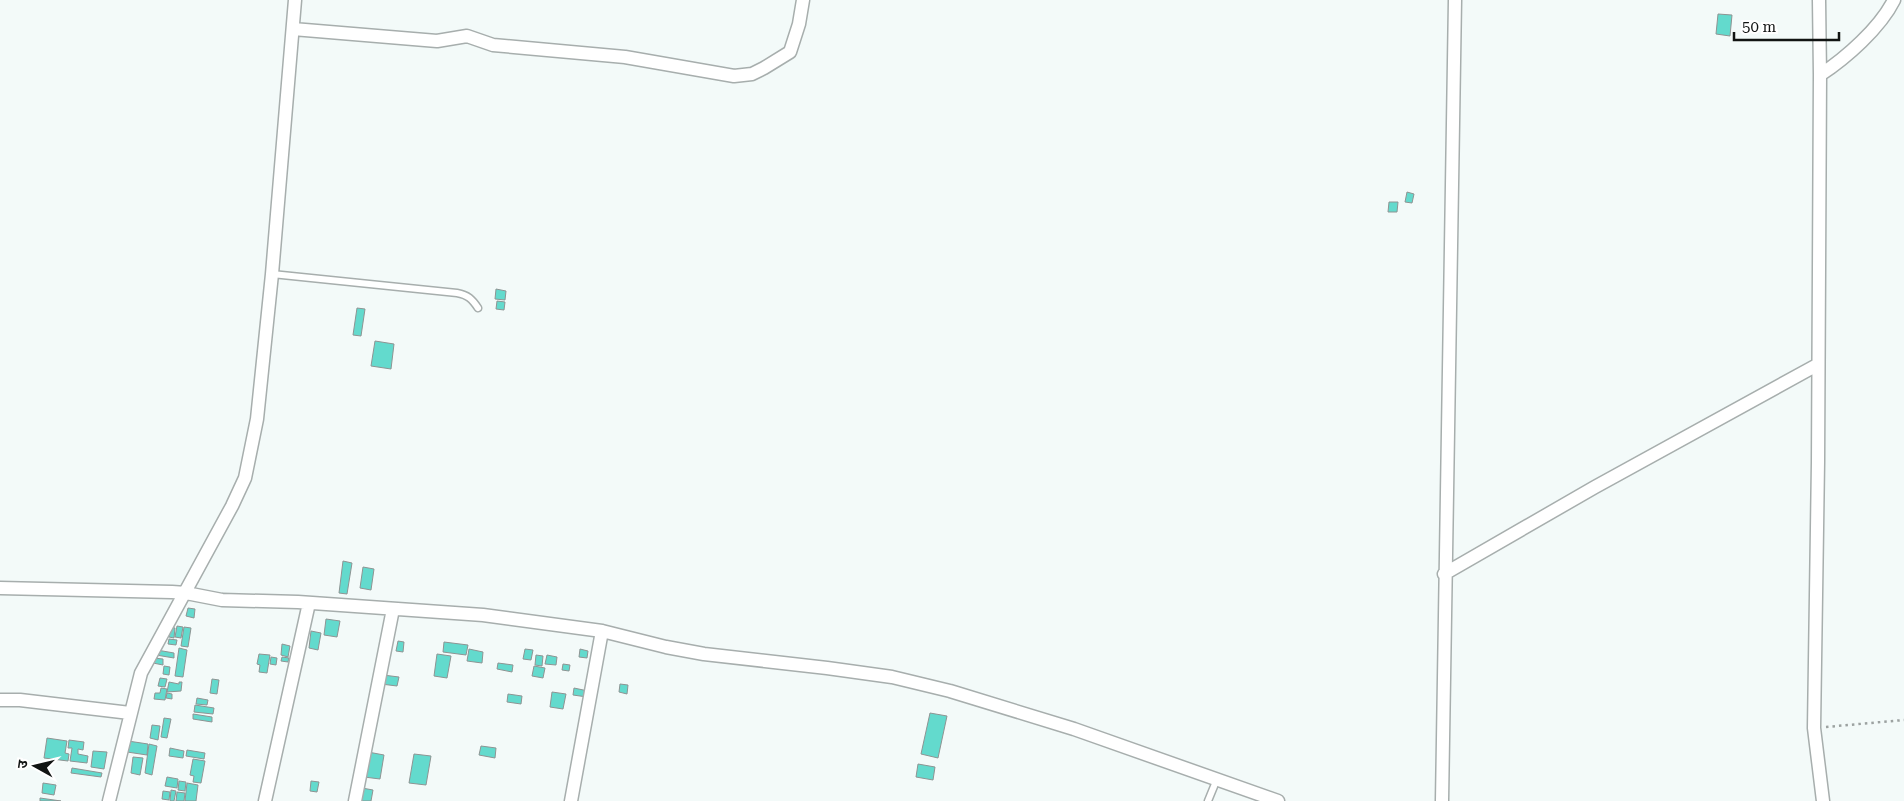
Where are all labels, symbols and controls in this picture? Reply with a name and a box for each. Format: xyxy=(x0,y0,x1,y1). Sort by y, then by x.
scale bar xyxy=(1734,10,1839,42)
text: 50 m xyxy=(1742,18,1777,36)
north arrow xyxy=(10,741,60,791)
text: उ xyxy=(14,758,31,769)

